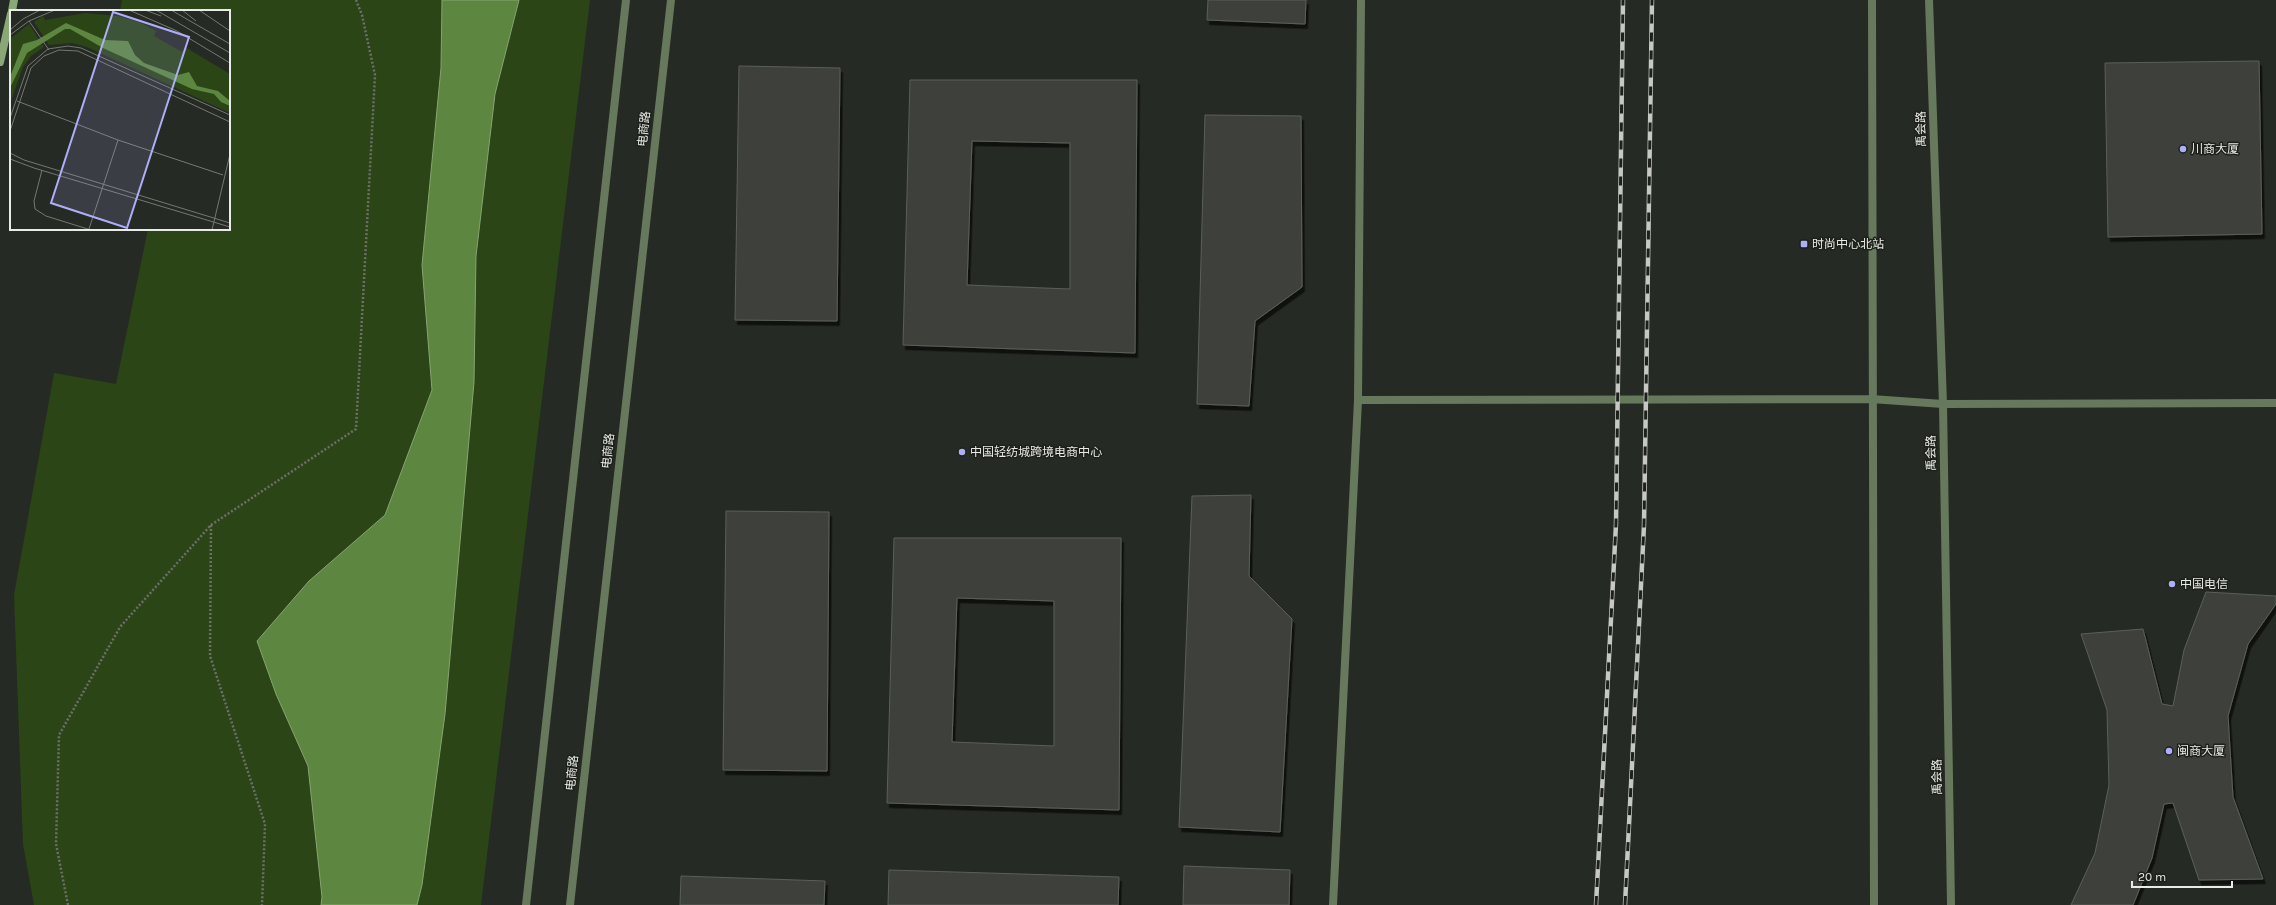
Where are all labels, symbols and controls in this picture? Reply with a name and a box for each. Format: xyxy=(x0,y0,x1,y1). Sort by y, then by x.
inset map xyxy=(10,10,230,230)
street label: 电商路 xyxy=(635,110,653,148)
street label: 禹会路 xyxy=(1914,111,1928,147)
place label: 川商大厦 xyxy=(2191,142,2239,156)
marker: 川商大厦 xyxy=(2178,144,2188,154)
place label: 时尚中心北站 xyxy=(1812,237,1884,251)
marker: 时尚中心北站 xyxy=(1799,239,1809,249)
street label: 电商路 xyxy=(599,432,617,470)
street label: 禹会路 xyxy=(1924,435,1938,471)
place label: 中国轻纺城跨境电商中心 xyxy=(970,445,1102,459)
marker: 中国轻纺城跨境电商中心 xyxy=(957,447,967,457)
place label: 中国电信 xyxy=(2180,577,2228,591)
marker: 中国电信 xyxy=(2167,579,2177,589)
place label: 闽商大厦 xyxy=(2177,744,2225,758)
marker: 闽商大厦 xyxy=(2164,746,2174,756)
street label: 电商路 xyxy=(563,754,581,792)
street label: 禹会路 xyxy=(1930,759,1944,795)
scale bar xyxy=(2132,863,2232,889)
text: 20 m xyxy=(2138,870,2166,884)

